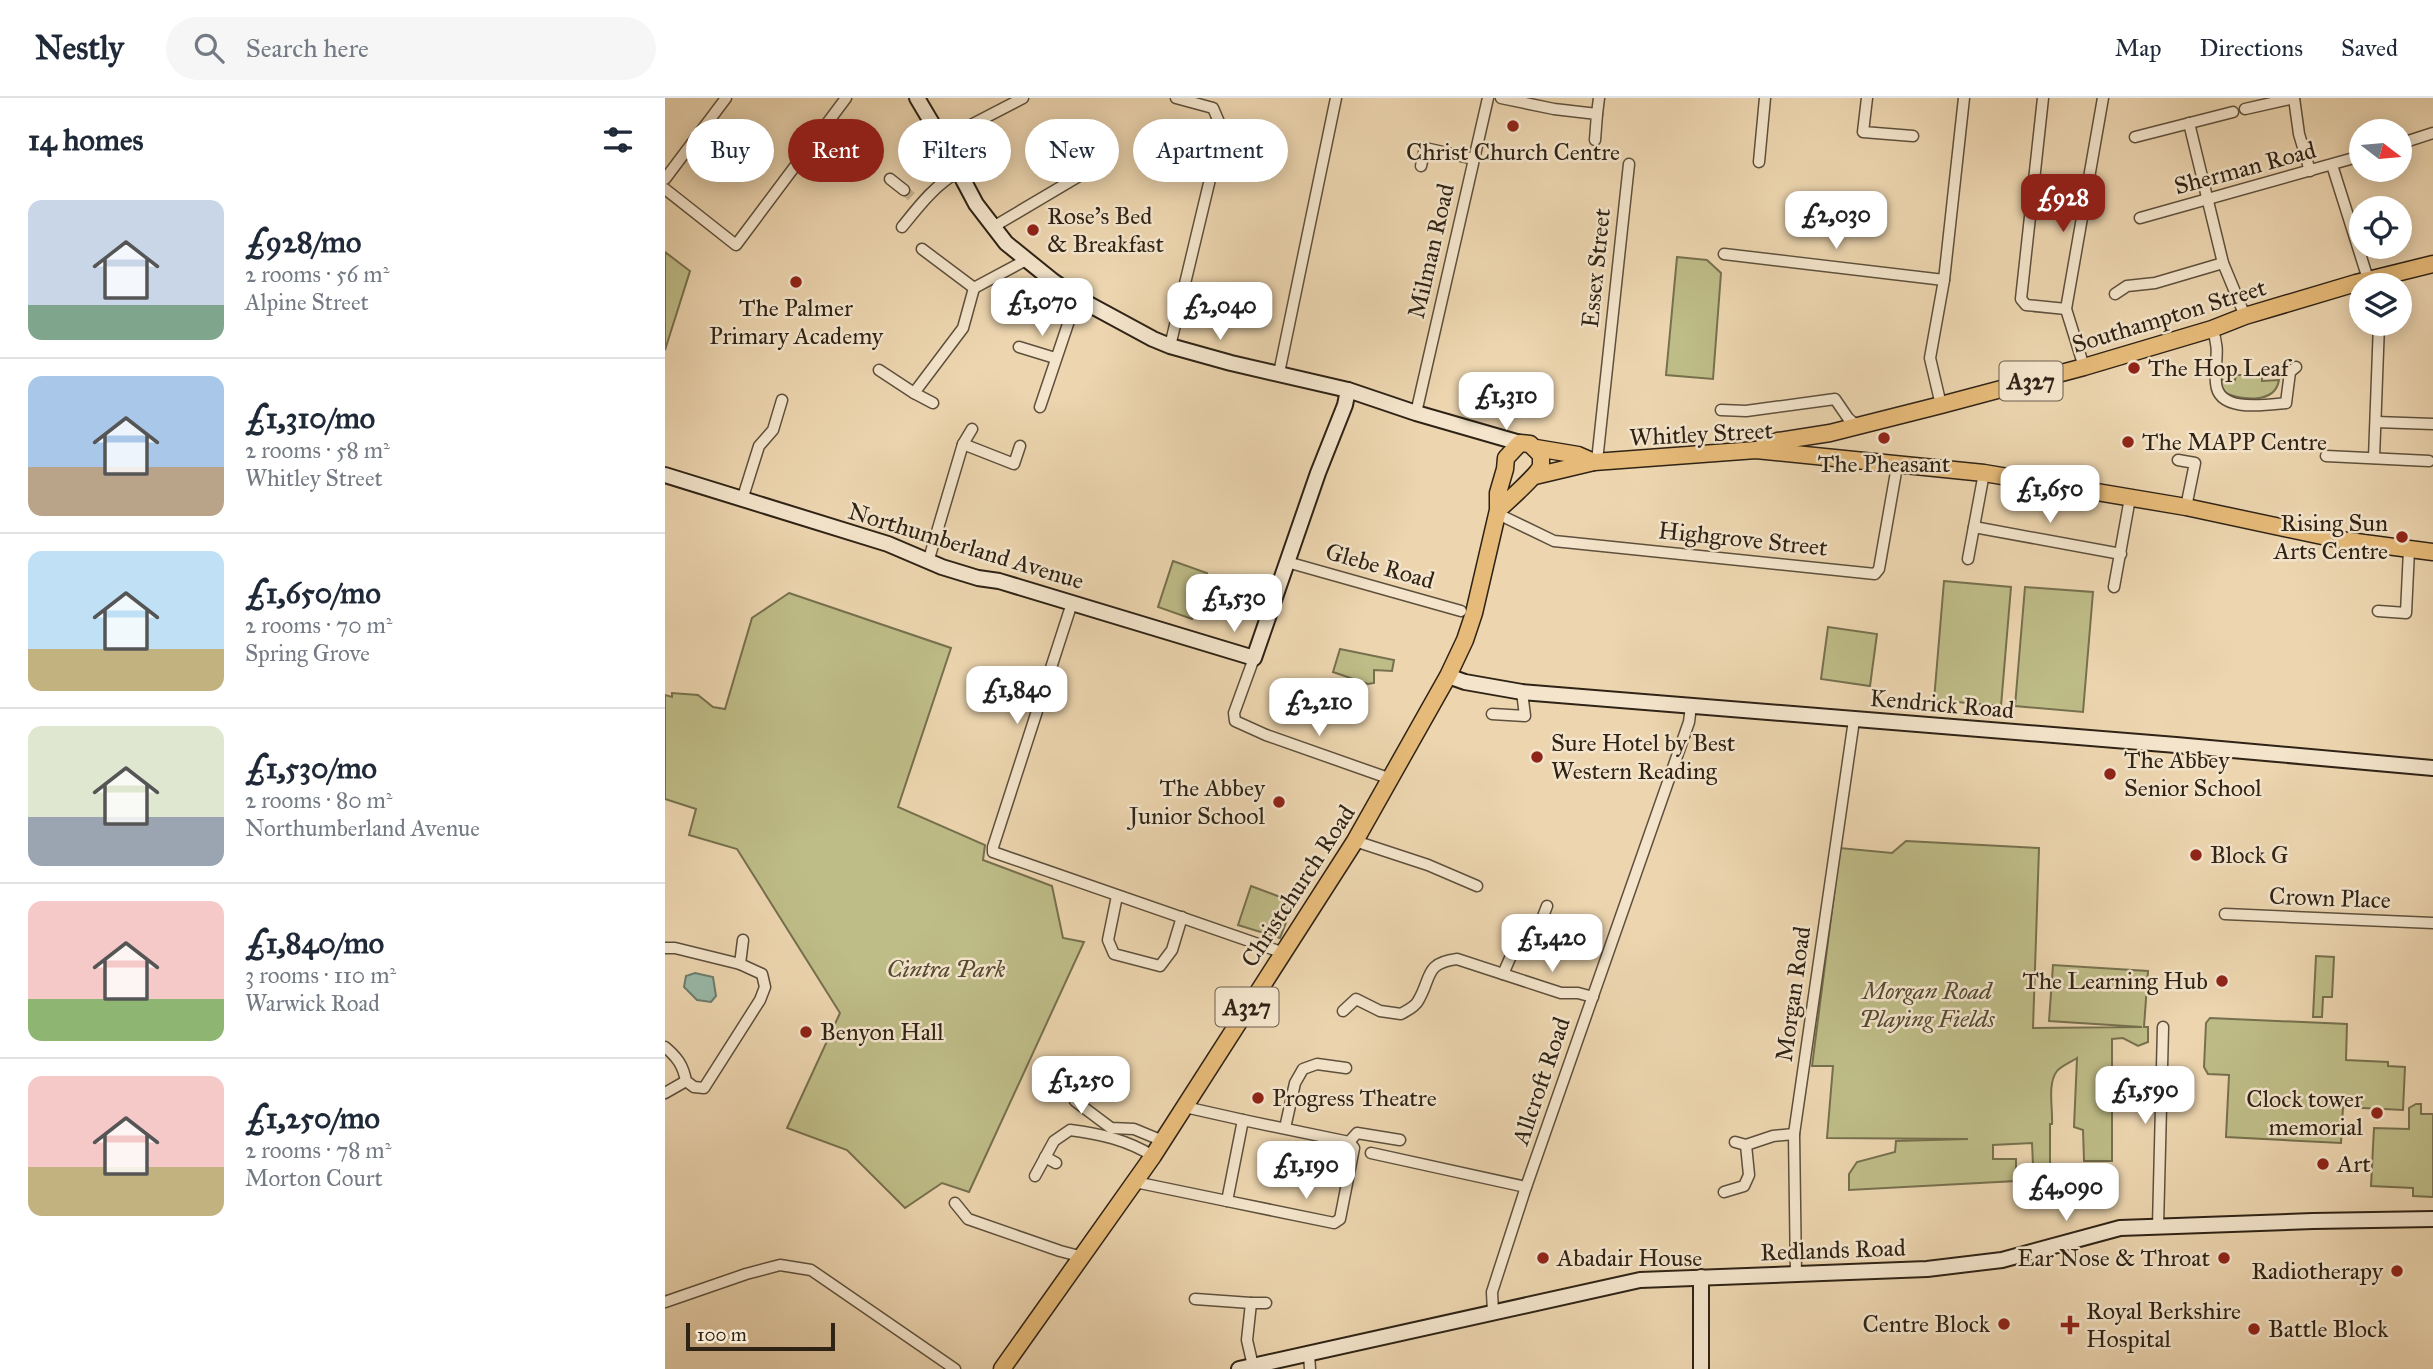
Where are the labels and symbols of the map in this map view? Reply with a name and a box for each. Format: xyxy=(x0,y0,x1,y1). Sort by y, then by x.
marker: Christ Church Centre xyxy=(1505,118,1521,134)
north arrow xyxy=(2349,119,2411,182)
street label: Sherman Road xyxy=(2171,135,2319,201)
place label: Christ Church Centre xyxy=(1406,137,1620,167)
pin: £928 xyxy=(2022,174,2104,234)
street label: Milman Road xyxy=(1401,181,1461,321)
pin: £2,030 xyxy=(1779,192,1893,251)
place label: Rose's Bed & Breakfast xyxy=(1047,201,1164,259)
street label: Essex Street xyxy=(1575,206,1617,329)
marker: Rose's Bed & Breakfast xyxy=(1025,222,1041,238)
street label: Southampton Street xyxy=(2068,272,2270,360)
marker: The Palmer Primary Academy xyxy=(788,274,804,290)
pin: £1,070 xyxy=(985,278,1099,338)
pin: £2,040 xyxy=(1163,282,1277,342)
place label: The Palmer Primary Academy xyxy=(709,293,884,351)
place label: The Hop Leaf xyxy=(2148,353,2293,383)
marker: The Hop Leaf xyxy=(2126,360,2142,376)
road number: A327 xyxy=(1999,362,2063,400)
pin: £1,310 xyxy=(1449,372,1563,432)
street label: Whitley Street xyxy=(1629,415,1774,453)
place label: The MAPP Centre xyxy=(2142,427,2327,457)
marker: The Pheasant xyxy=(1876,430,1892,446)
marker: The MAPP Centre xyxy=(2120,434,2136,450)
place label: The Pheasant xyxy=(1818,449,1951,479)
pin: £1,650 xyxy=(1993,466,2107,525)
street label: Northumberland Avenue xyxy=(844,496,1088,596)
place label: Rising Sun Arts Centre xyxy=(2273,508,2388,566)
street label: Highgrove Street xyxy=(1657,515,1830,563)
marker: Rising Sun Arts Centre xyxy=(2394,529,2410,545)
street label: Glebe Road xyxy=(1322,536,1438,596)
pin: £1,530 xyxy=(1177,574,1291,634)
pin: £1,840 xyxy=(960,666,1074,726)
pin: £2,210 xyxy=(1262,678,1376,738)
street label: Kendrick Road xyxy=(1869,683,2015,725)
place label: Sure Hotel by Best Western Reading xyxy=(1551,728,1736,786)
place label: The Abbey Senior School xyxy=(2124,745,2262,803)
marker: Sure Hotel by Best Western Reading xyxy=(1529,749,1545,765)
marker: The Abbey Senior School xyxy=(2102,766,2118,782)
place label: The Abbey Junior School xyxy=(1126,773,1266,831)
marker: The Abbey Junior School xyxy=(1271,794,1287,810)
street label: Christchurch Road xyxy=(1234,799,1362,973)
place label: Block G xyxy=(2210,840,2289,870)
marker: Block G xyxy=(2188,847,2204,863)
street label: Crown Place xyxy=(2269,881,2391,915)
pin: £1,420 xyxy=(1495,914,1609,974)
street label: Morgan Road xyxy=(1769,924,1817,1064)
park label: Cintra Park xyxy=(887,954,1006,984)
place label: The Learning Hub xyxy=(2022,966,2208,996)
marker: The Learning Hub xyxy=(2214,973,2230,989)
park label: Morgan Road Playing Fields xyxy=(1859,976,1996,1034)
road number: A327 xyxy=(1215,988,1279,1026)
street label: Allcroft Road xyxy=(1505,1013,1577,1150)
place label: Benyon Hall xyxy=(820,1017,944,1047)
marker: Benyon Hall xyxy=(798,1024,814,1040)
pin: £1,250 xyxy=(1024,1056,1138,1116)
pin: £1,590 xyxy=(2088,1066,2202,1126)
place label: Progress Theatre xyxy=(1272,1083,1437,1113)
place label: Clock tower memorial xyxy=(2246,1084,2363,1142)
marker: Progress Theatre xyxy=(1250,1090,1266,1106)
marker: Clock tower memorial xyxy=(2369,1105,2385,1121)
pin: £1,190 xyxy=(1249,1142,1363,1201)
place label: Art xyxy=(2336,1149,2371,1179)
marker: Art xyxy=(2315,1156,2331,1172)
pin: £4,090 xyxy=(2009,1164,2123,1223)
street label: Redlands Road xyxy=(1760,1232,1906,1268)
place label: Abadair House xyxy=(1556,1243,1702,1273)
place label: Ear Nose & Throat xyxy=(2017,1243,2211,1273)
marker: Abadair House xyxy=(1535,1250,1551,1266)
marker: Ear Nose & Throat xyxy=(2216,1250,2232,1266)
place label: Radiotherapy xyxy=(2251,1256,2384,1286)
marker: Radiotherapy xyxy=(2389,1263,2405,1279)
place label: Royal Berkshire Hospital xyxy=(2086,1296,2241,1354)
place label: Centre Block xyxy=(1862,1309,1991,1339)
place label: Battle Block xyxy=(2268,1314,2389,1344)
marker: Royal Berkshire Hospital xyxy=(2060,1315,2080,1335)
marker: Centre Block xyxy=(1996,1316,2012,1332)
scale bar xyxy=(686,1320,835,1352)
marker: Battle Block xyxy=(2246,1321,2262,1337)

